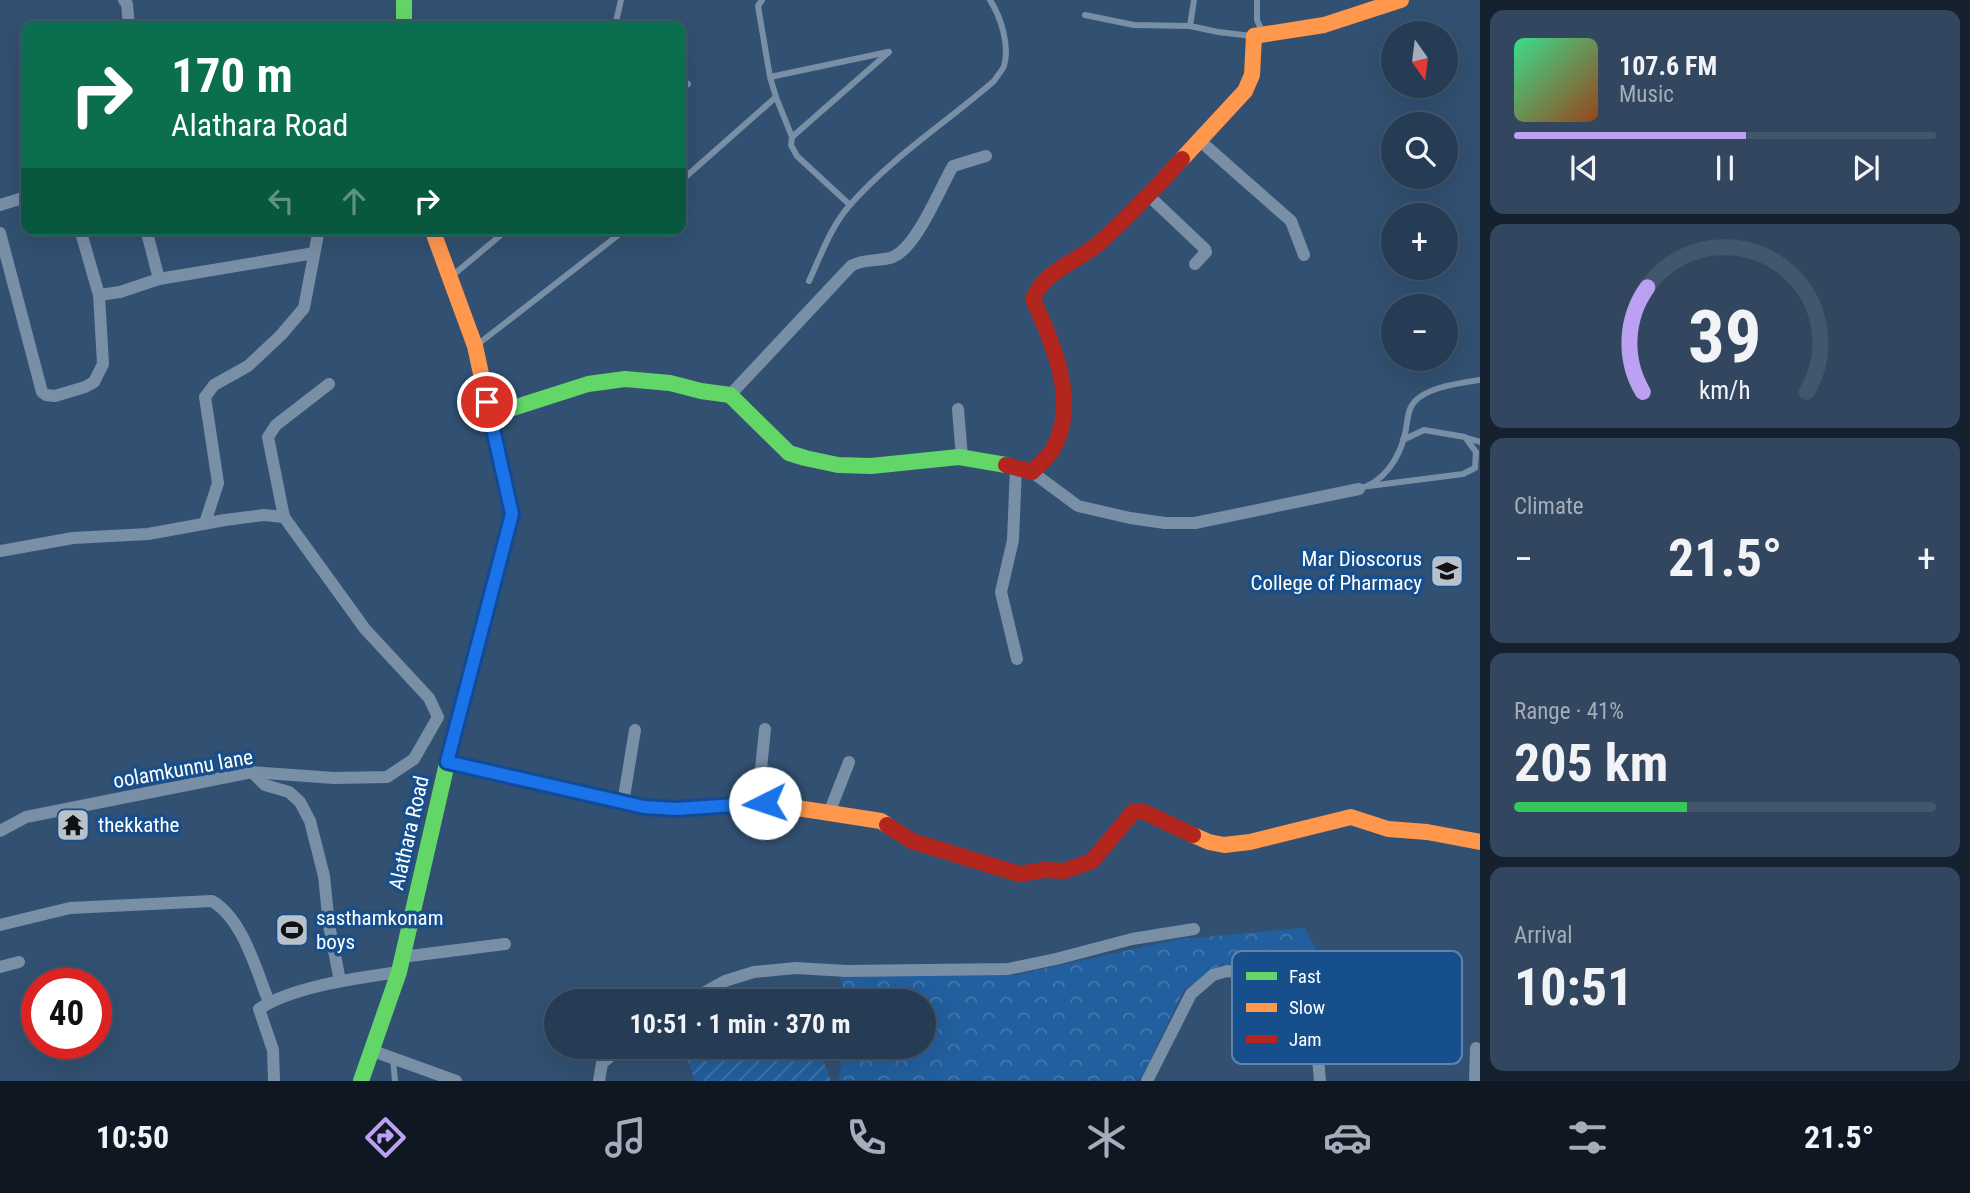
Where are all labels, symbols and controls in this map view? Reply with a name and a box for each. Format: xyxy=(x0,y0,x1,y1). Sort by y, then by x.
north arrow xyxy=(1381,21,1458,98)
map controls xyxy=(1381,21,1458,371)
text: 170 m xyxy=(171,47,293,104)
icon: right xyxy=(56,49,147,140)
text: 107.6 FM xyxy=(1619,51,1717,81)
text: Music xyxy=(1619,81,1674,108)
text: Alathara Road xyxy=(171,106,348,144)
button: search xyxy=(1381,112,1458,189)
icon: previous xyxy=(1565,149,1603,187)
icon: pause xyxy=(1706,149,1744,187)
icon: next xyxy=(1847,149,1885,187)
icon: left xyxy=(262,182,300,220)
icon: ahead xyxy=(335,182,373,220)
icon: right xyxy=(408,182,446,220)
button: + xyxy=(1381,203,1458,280)
button: − xyxy=(1381,294,1458,371)
text: 39 xyxy=(1688,295,1762,381)
pin xyxy=(457,372,517,432)
text: km/h xyxy=(1699,376,1751,405)
icon: arrive xyxy=(468,383,506,421)
text: Climate xyxy=(1514,493,1584,520)
text: 21.5° xyxy=(1668,528,1782,589)
text: − xyxy=(1514,537,1533,581)
text: + xyxy=(1917,537,1936,581)
place label: Mar Dioscorus College of Pharmacy xyxy=(1250,547,1422,595)
school or university icon: Mar Dioscorus College of Pharmacy xyxy=(1428,552,1466,590)
text: Range · 41% xyxy=(1514,698,1624,725)
text: 205 km xyxy=(1514,733,1668,794)
street label: oolamkunnu lane xyxy=(111,745,255,793)
position arrow xyxy=(728,766,802,840)
street label: Alathara Road xyxy=(384,774,434,892)
temple icon: thekkathe xyxy=(54,806,92,844)
place label: thekkathe xyxy=(98,813,180,837)
place label: sasthamkonam boys xyxy=(316,906,444,954)
sports icon: sasthamkonam boys xyxy=(273,911,311,949)
text: Arrival xyxy=(1514,922,1573,949)
legend xyxy=(1232,951,1462,1064)
text: 10:51 xyxy=(1514,957,1633,1018)
text: Fast xyxy=(1289,965,1321,988)
speed limit sign: 40 xyxy=(21,968,112,1059)
text: Slow xyxy=(1289,996,1325,1019)
text: 10:51 · 1 min · 370 m xyxy=(630,1009,850,1039)
text: Jam xyxy=(1289,1028,1322,1051)
icon: directions xyxy=(361,1113,410,1162)
icon: music xyxy=(601,1113,650,1162)
icon: phone xyxy=(842,1113,891,1162)
icon: climate xyxy=(1082,1113,1131,1162)
icon: car xyxy=(1323,1113,1372,1162)
icon: filters xyxy=(1563,1113,1612,1162)
text: 10:50 xyxy=(96,1118,169,1156)
text: 21.5° xyxy=(1804,1118,1874,1156)

